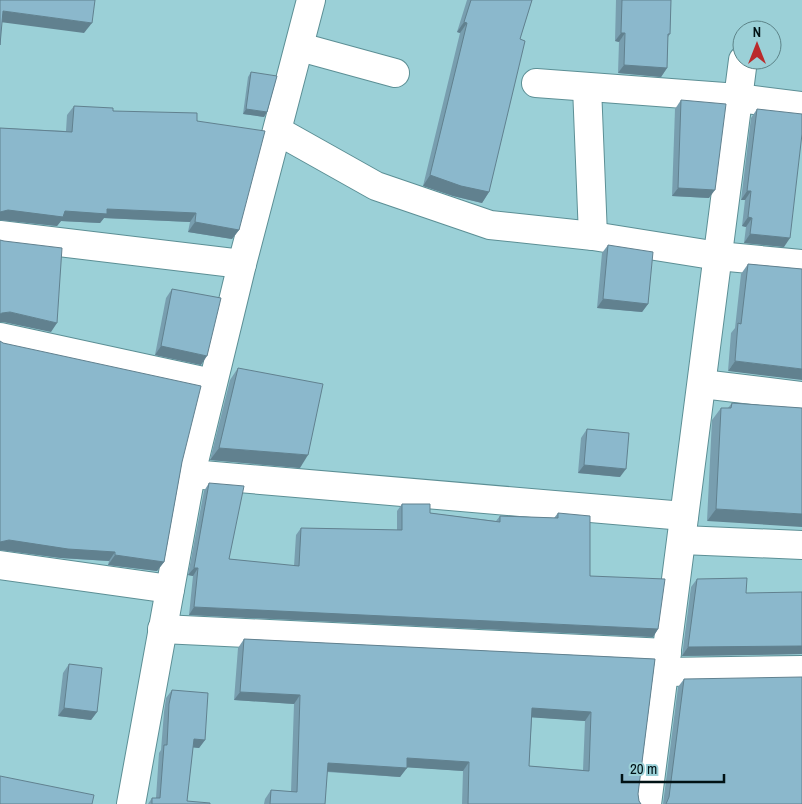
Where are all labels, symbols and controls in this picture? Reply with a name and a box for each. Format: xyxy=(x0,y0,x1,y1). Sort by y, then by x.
north arrow xyxy=(732,20,782,70)
text: N xyxy=(753,23,761,41)
scale bar xyxy=(622,752,724,784)
text: 20 m xyxy=(630,758,657,779)

